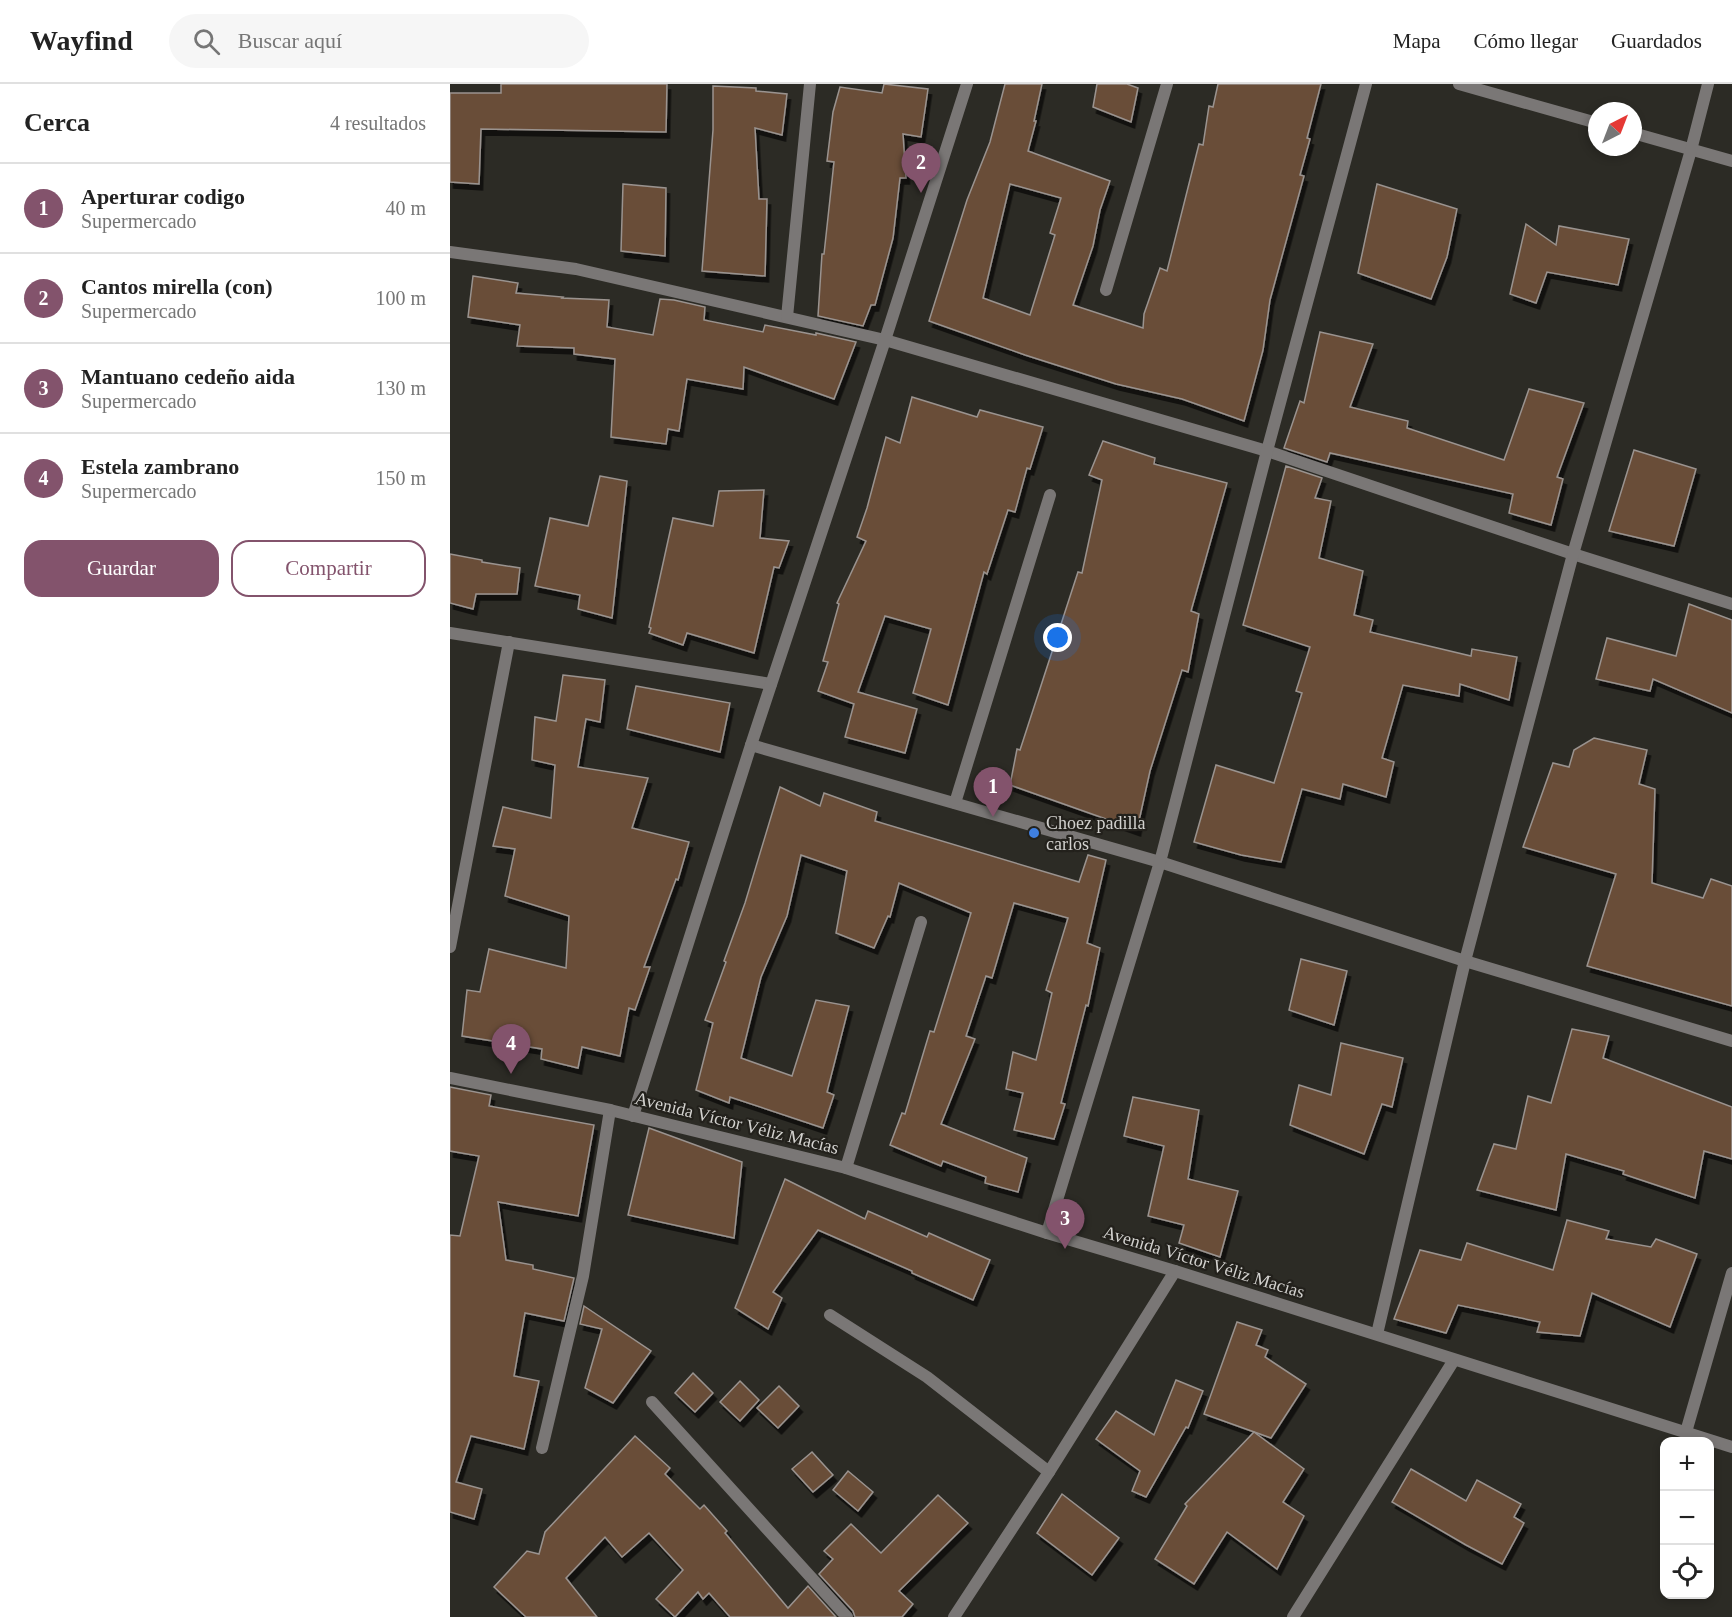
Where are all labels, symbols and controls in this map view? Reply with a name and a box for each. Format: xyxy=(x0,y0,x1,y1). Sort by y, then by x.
search box xyxy=(169,14,589,68)
text: Wayfind xyxy=(30,25,133,56)
icon: search xyxy=(190,25,223,58)
text: Buscar aquí xyxy=(238,28,342,53)
text: Mapa xyxy=(1393,29,1441,53)
text: Cómo llegar xyxy=(1474,29,1578,53)
text: Guardados xyxy=(1611,29,1702,53)
north arrow xyxy=(1588,102,1642,156)
text: Cerca xyxy=(24,108,90,137)
text: 4 resultados xyxy=(330,112,426,134)
pin: 2 xyxy=(902,144,940,193)
text: Aperturar codigo xyxy=(81,184,245,209)
text: 1 xyxy=(39,197,49,219)
text: 40 m xyxy=(385,197,426,219)
text: Supermercado xyxy=(81,210,197,232)
text: Cantos mirella (con) xyxy=(81,274,272,299)
text: 2 xyxy=(39,287,49,309)
text: 100 m xyxy=(375,287,426,309)
text: Supermercado xyxy=(81,300,197,322)
text: Mantuano cedeño aida xyxy=(81,364,295,389)
text: 3 xyxy=(39,377,49,399)
text: 130 m xyxy=(375,377,426,399)
text: Supermercado xyxy=(81,390,197,412)
text: Estela zambrano xyxy=(81,454,239,479)
text: 4 xyxy=(39,467,49,489)
text: 150 m xyxy=(375,467,426,489)
text: Supermercado xyxy=(81,480,197,502)
button: Guardar xyxy=(24,540,219,597)
button: Compartir xyxy=(231,540,426,597)
your location xyxy=(1043,623,1072,652)
pin: 1 xyxy=(974,768,1012,817)
place label: Choez padilla carlos xyxy=(1046,813,1145,854)
marker: Choez padilla carlos xyxy=(1027,826,1041,840)
pin: 4 xyxy=(492,1024,530,1074)
street label: Avenida Víctor Véliz Macías xyxy=(633,1088,841,1158)
pin: 3 xyxy=(1046,1200,1084,1249)
street label: Avenida Víctor Véliz Macías xyxy=(1101,1222,1307,1302)
map controls xyxy=(1660,1437,1714,1599)
button: + xyxy=(1660,1437,1714,1491)
button: − xyxy=(1660,1491,1714,1545)
button: locate xyxy=(1660,1545,1714,1599)

